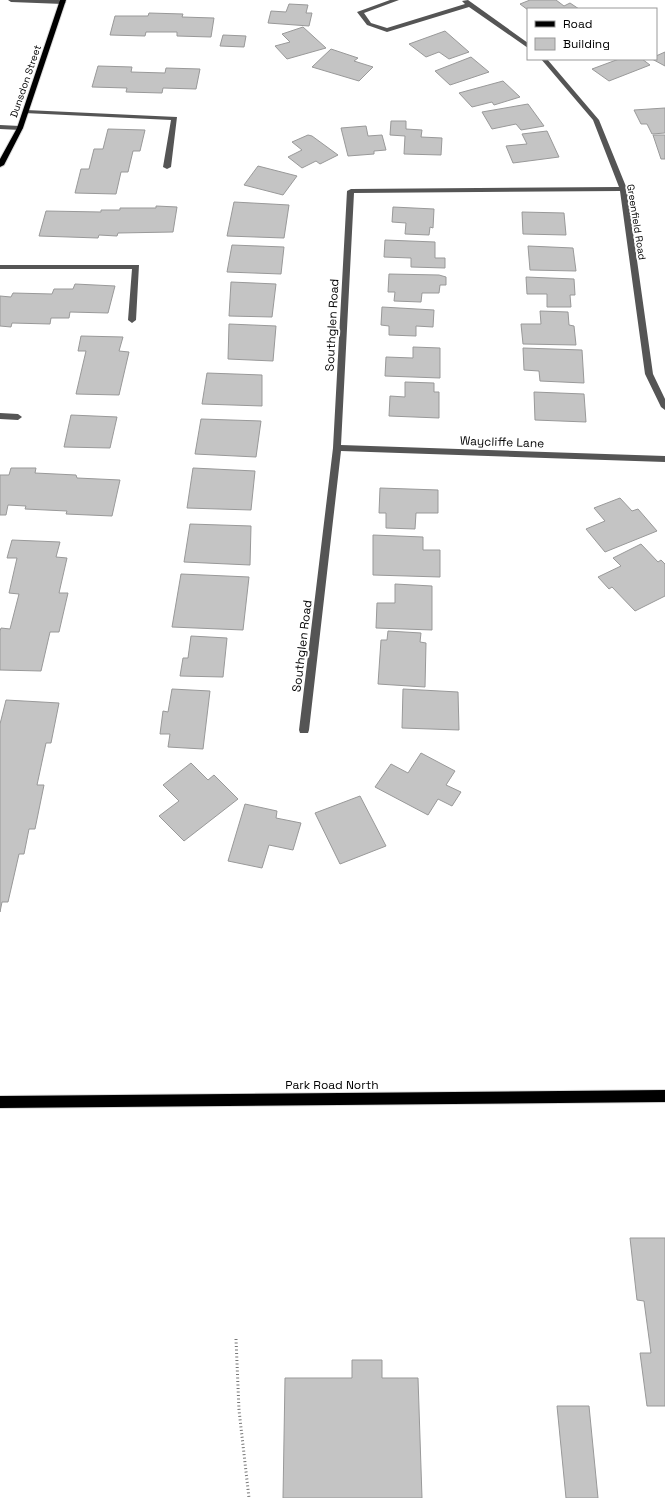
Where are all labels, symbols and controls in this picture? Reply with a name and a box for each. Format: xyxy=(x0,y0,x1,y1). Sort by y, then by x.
legend xyxy=(527,8,657,60)
text: Road xyxy=(563,16,592,32)
text: Building xyxy=(563,36,610,52)
street label: Dunsdon Street xyxy=(7,43,44,119)
street label: Greenfield Road xyxy=(624,183,649,261)
street label: Southglen Road xyxy=(322,278,342,372)
street label: Waycliffe Lane xyxy=(459,433,545,451)
street label: Southglen Road xyxy=(288,599,316,693)
street label: Park Road North xyxy=(285,1077,379,1093)

